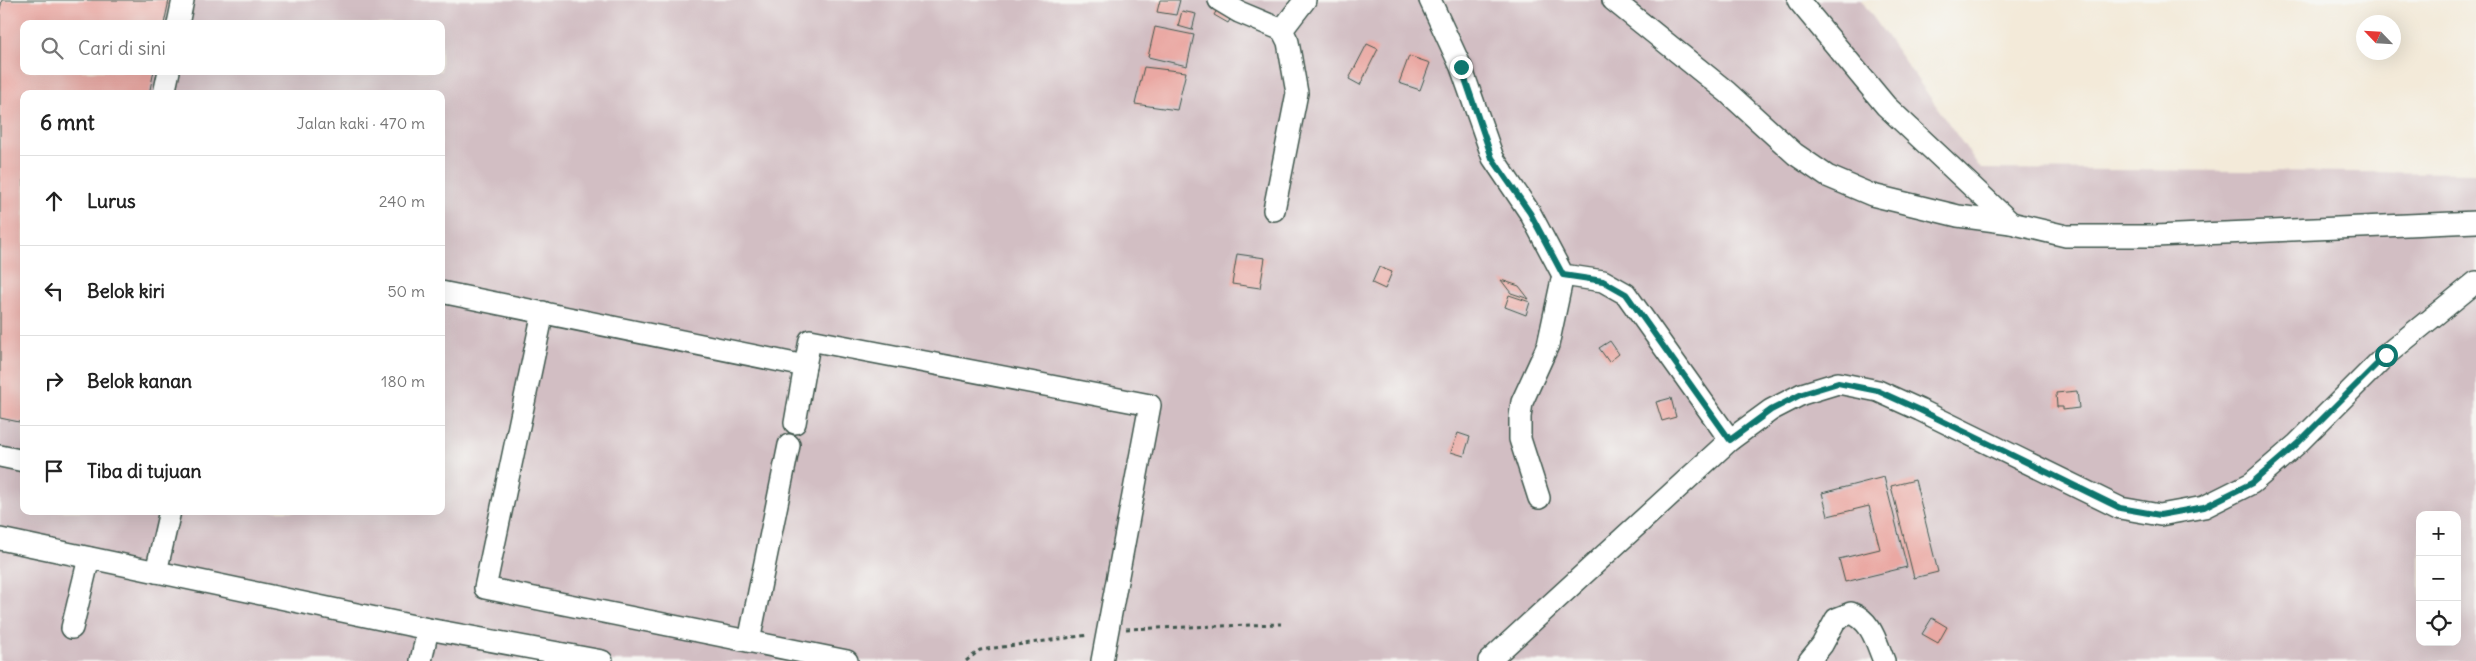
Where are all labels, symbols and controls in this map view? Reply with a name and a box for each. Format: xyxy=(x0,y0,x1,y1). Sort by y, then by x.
north arrow xyxy=(2356,15,2401,60)
search box xyxy=(20,20,445,75)
icon: search xyxy=(38,34,66,62)
text: Cari di sini xyxy=(78,36,166,60)
route end xyxy=(1450,56,1473,79)
text: 6 mnt xyxy=(40,109,95,136)
text: Jalan kaki · 470 m xyxy=(297,113,425,133)
icon: ahead xyxy=(40,187,68,215)
text: Lurus xyxy=(87,189,136,213)
text: 240 m xyxy=(379,191,425,211)
icon: left xyxy=(40,277,68,305)
text: Belok kiri xyxy=(87,279,165,303)
text: 50 m xyxy=(387,281,425,301)
route start xyxy=(2375,344,2398,367)
icon: right xyxy=(40,367,68,395)
text: Belok kanan xyxy=(87,369,192,393)
text: 180 m xyxy=(381,371,425,391)
icon: arrive xyxy=(40,457,68,485)
text: Tiba di tujuan xyxy=(87,459,202,483)
map controls xyxy=(2416,511,2461,646)
button: + xyxy=(2416,511,2461,556)
button: − xyxy=(2416,556,2461,601)
button: locate xyxy=(2416,601,2461,646)

